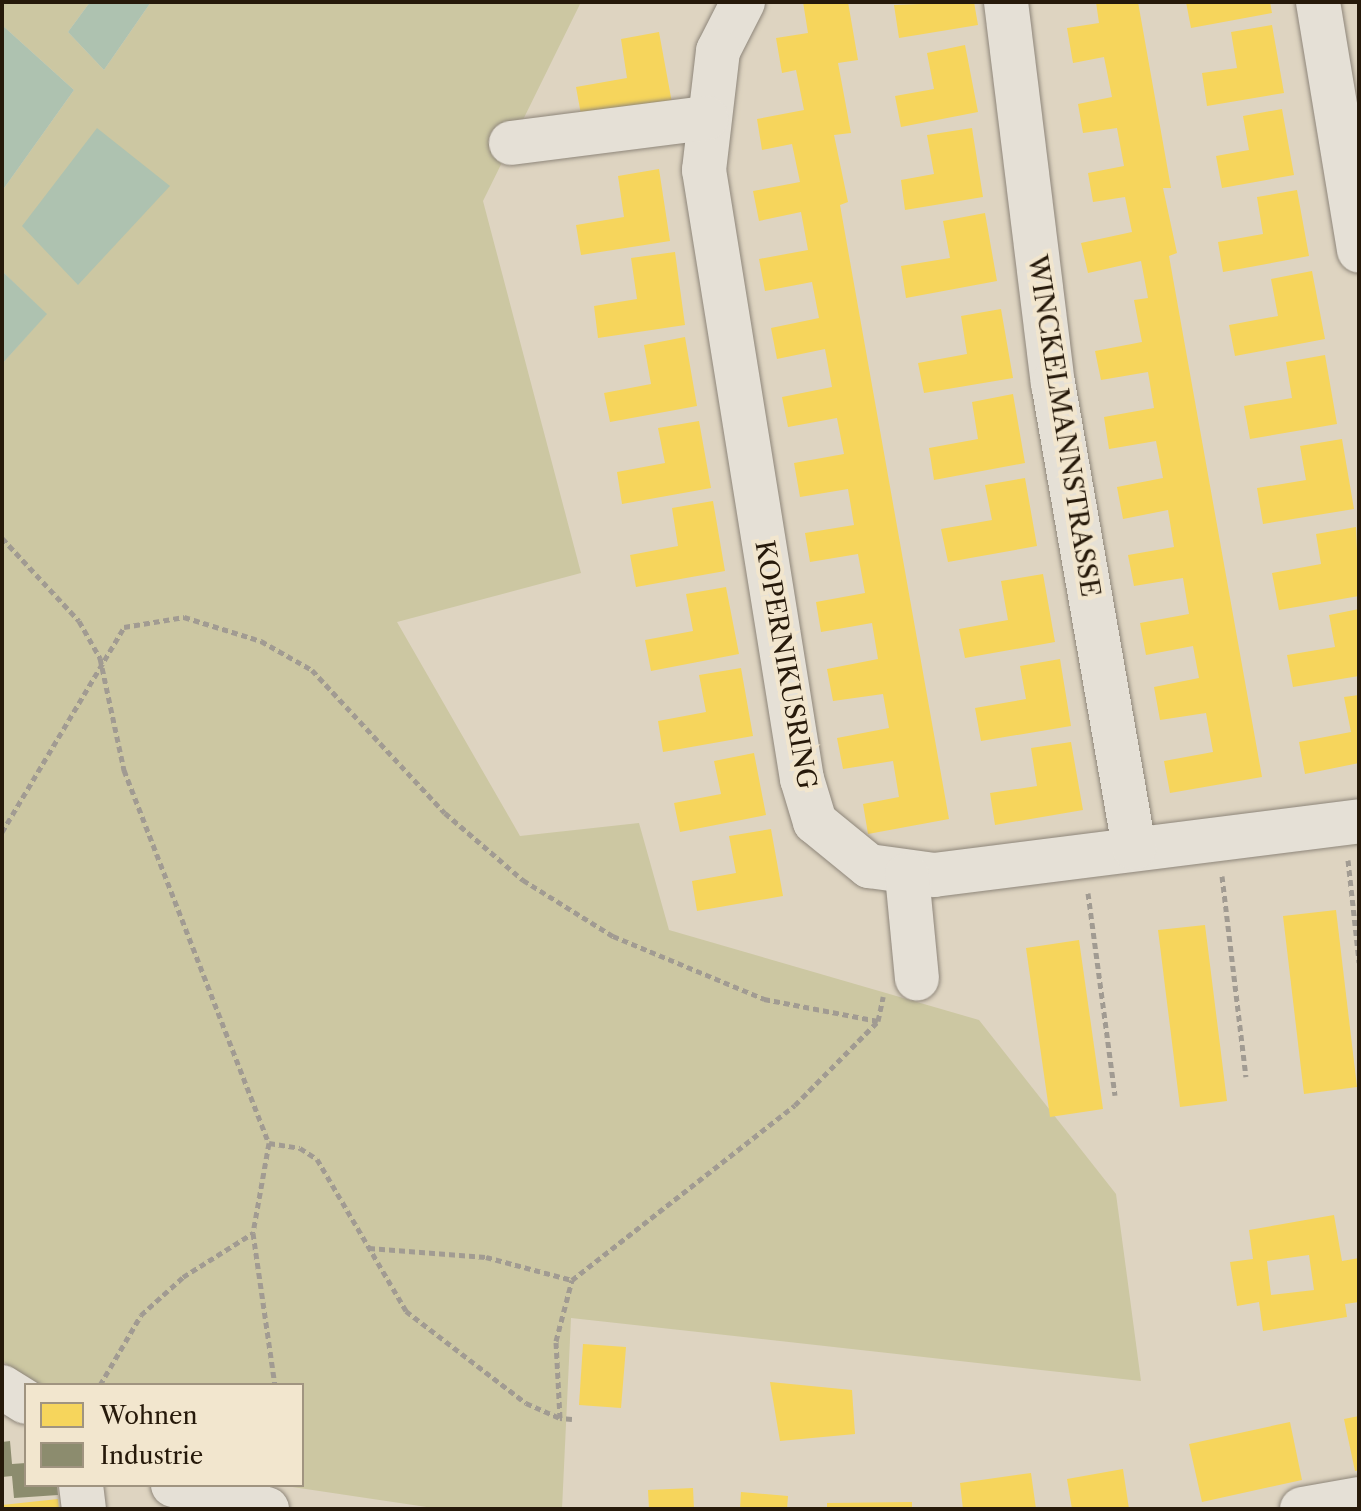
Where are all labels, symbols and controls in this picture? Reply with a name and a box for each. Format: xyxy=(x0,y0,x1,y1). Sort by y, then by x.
street label: WINCKELMANNSTRASSE xyxy=(1021,253,1105,599)
street label: KOPERNIKUSRING xyxy=(748,538,822,792)
legend xyxy=(24,1383,304,1487)
text: Wohnen xyxy=(100,1401,198,1430)
text: Industrie xyxy=(100,1441,203,1470)

